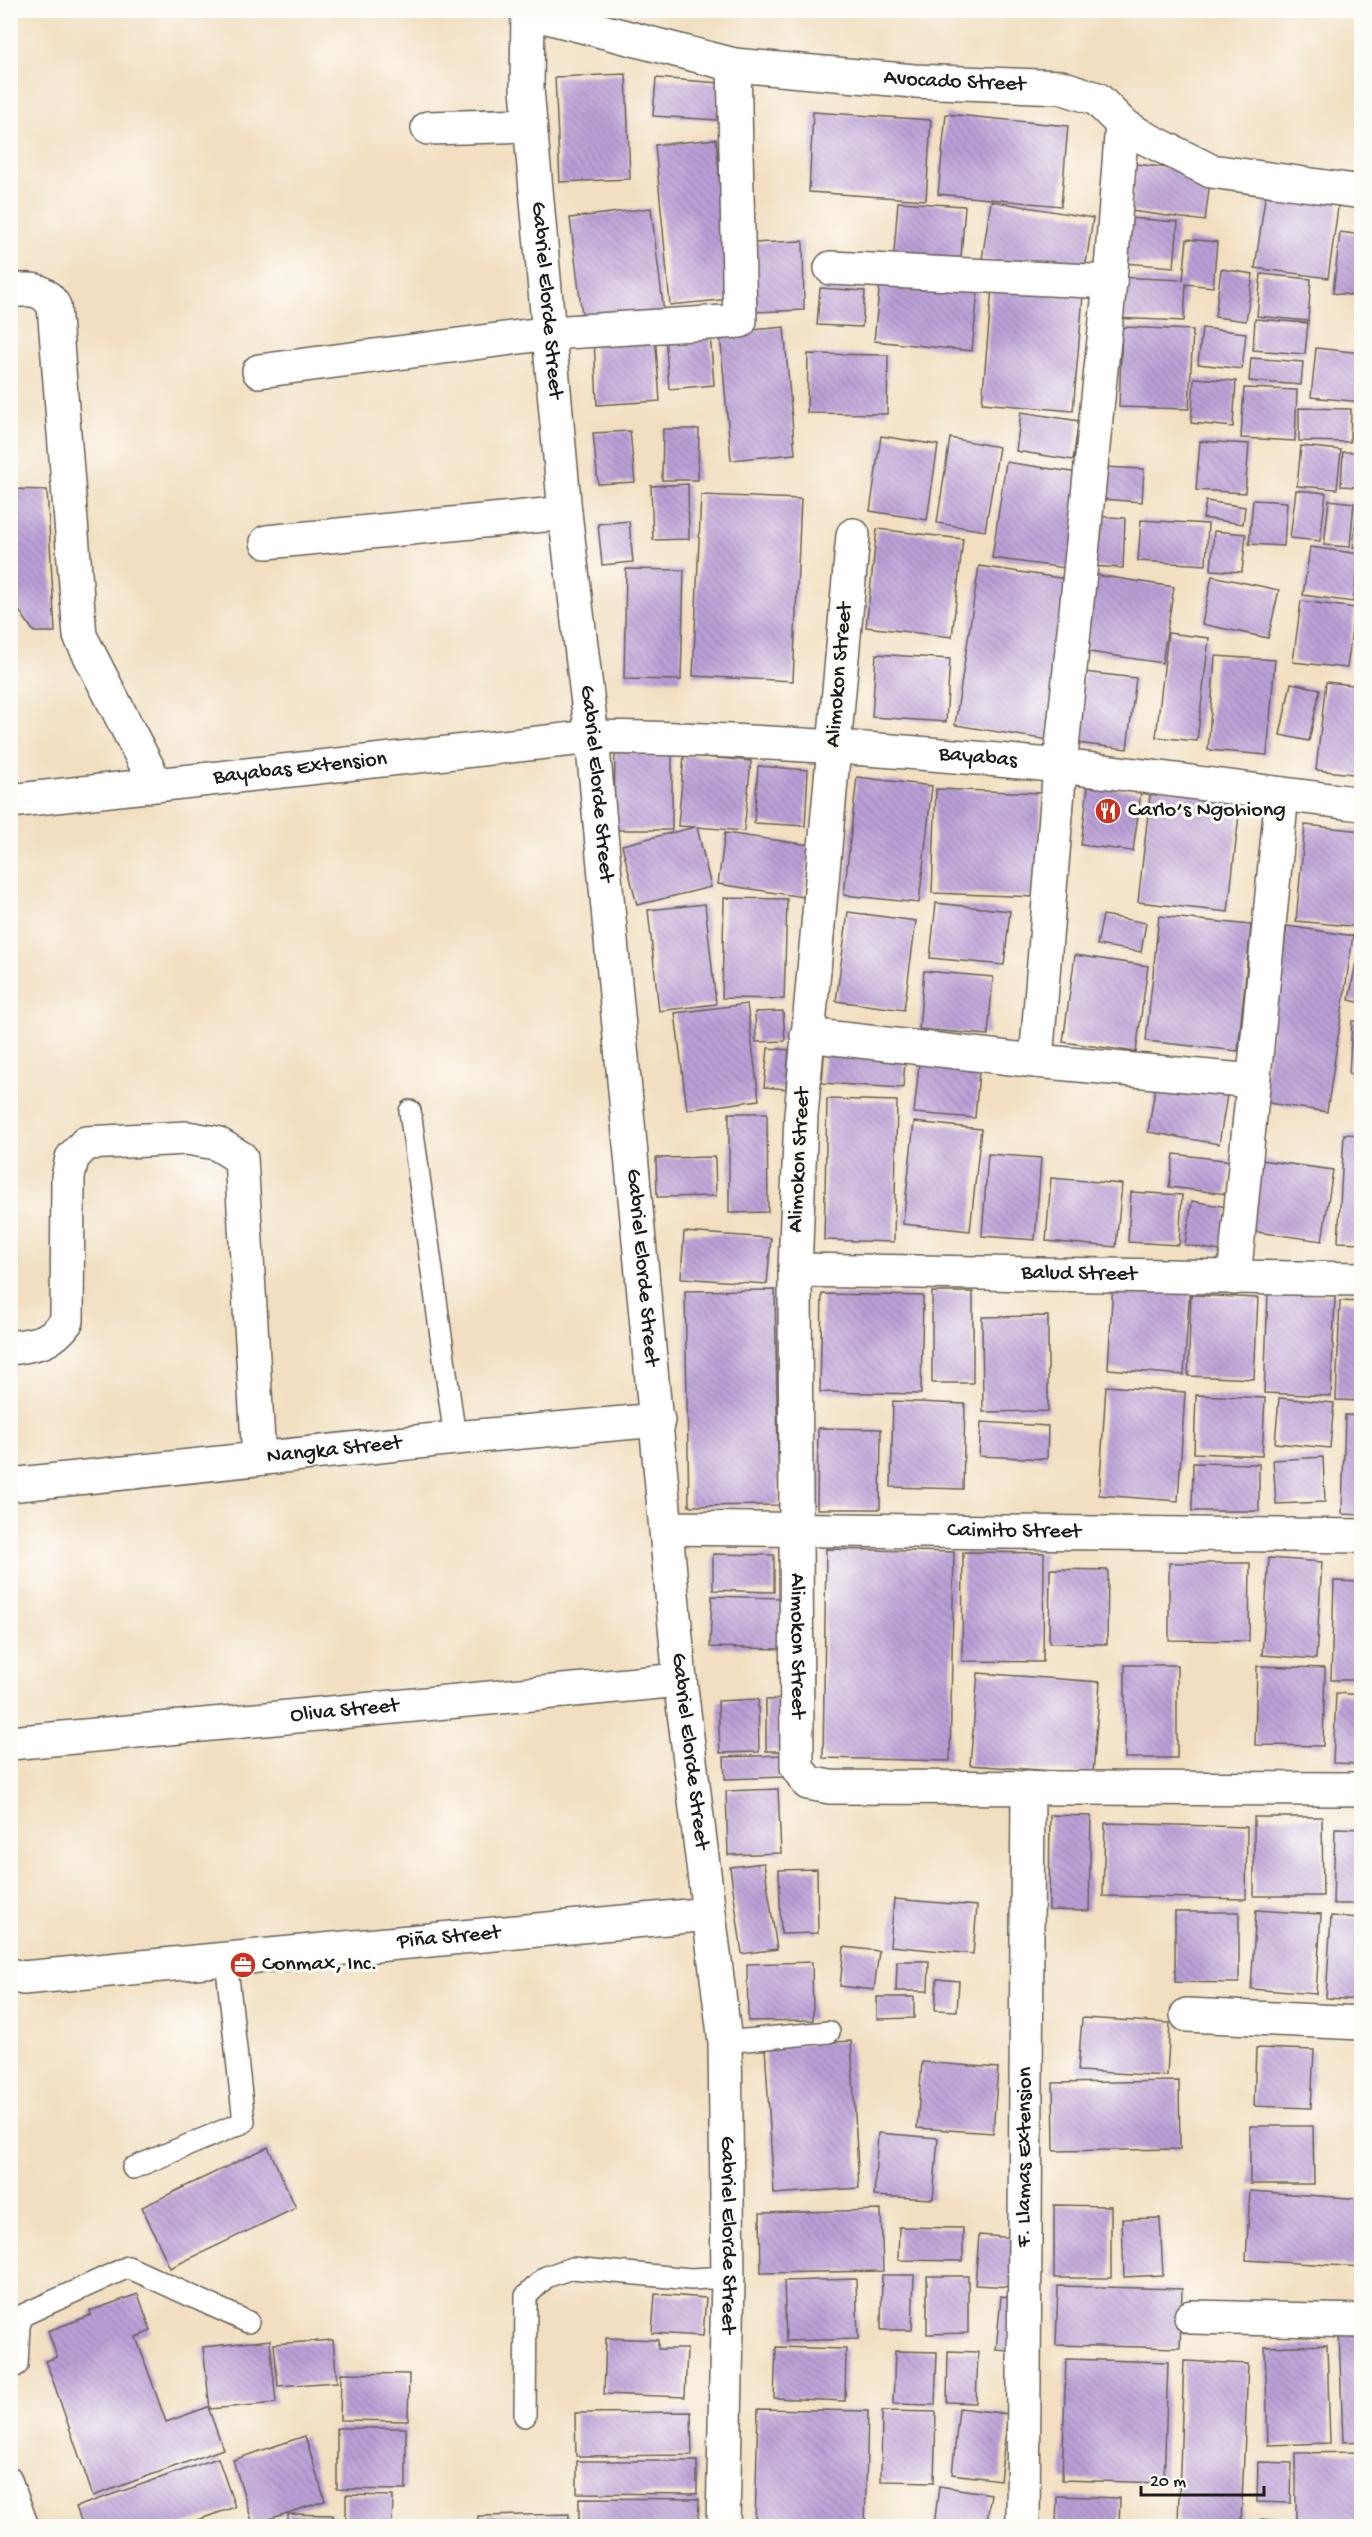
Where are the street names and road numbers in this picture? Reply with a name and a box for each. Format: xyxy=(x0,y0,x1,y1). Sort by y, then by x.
street label: Avocado Street xyxy=(883,65,1028,99)
street label: Gabriel Elorde Street xyxy=(524,201,568,402)
street label: Alimokon Street xyxy=(821,600,859,748)
street label: Gabriel Elorde Street xyxy=(573,684,619,885)
street label: Bayabas xyxy=(937,742,1019,775)
street label: Bayabas Extension xyxy=(211,747,389,792)
street label: Alimokon Street xyxy=(783,1085,817,1233)
street label: Gabriel Elorde Street xyxy=(619,1168,664,1369)
street label: Balud Street xyxy=(1020,1261,1139,1288)
street label: Nangka Street xyxy=(265,1431,405,1471)
street label: Caimito Street xyxy=(947,1518,1083,1546)
street label: Alimokon Street xyxy=(783,1573,810,1720)
street label: Gabriel Elorde Street xyxy=(665,1652,714,1853)
street label: Oliva Street xyxy=(289,1693,402,1730)
street label: Piña Street xyxy=(395,1920,504,1956)
street label: F. Llamas Extension xyxy=(1012,2066,1039,2248)
street label: Gabriel Elorde Street xyxy=(713,2136,741,2336)

